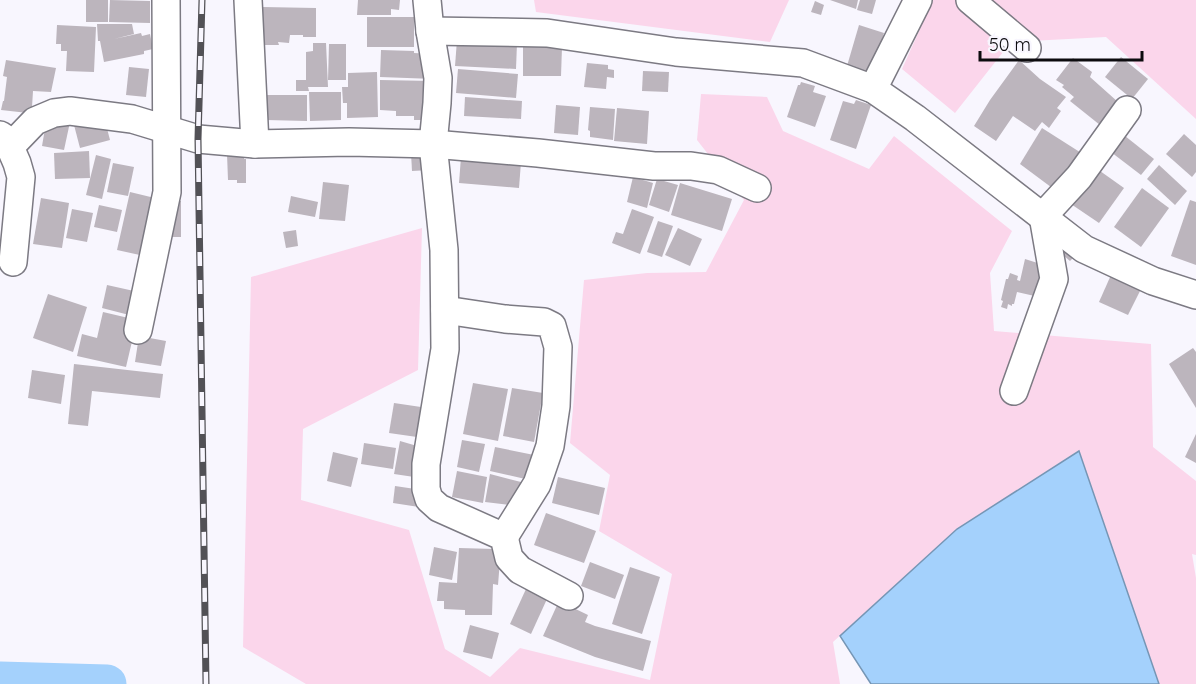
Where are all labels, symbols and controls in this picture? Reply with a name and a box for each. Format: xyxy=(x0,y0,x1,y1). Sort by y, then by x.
scale bar xyxy=(980,24,1142,62)
text: 50 m xyxy=(989,33,1031,56)

